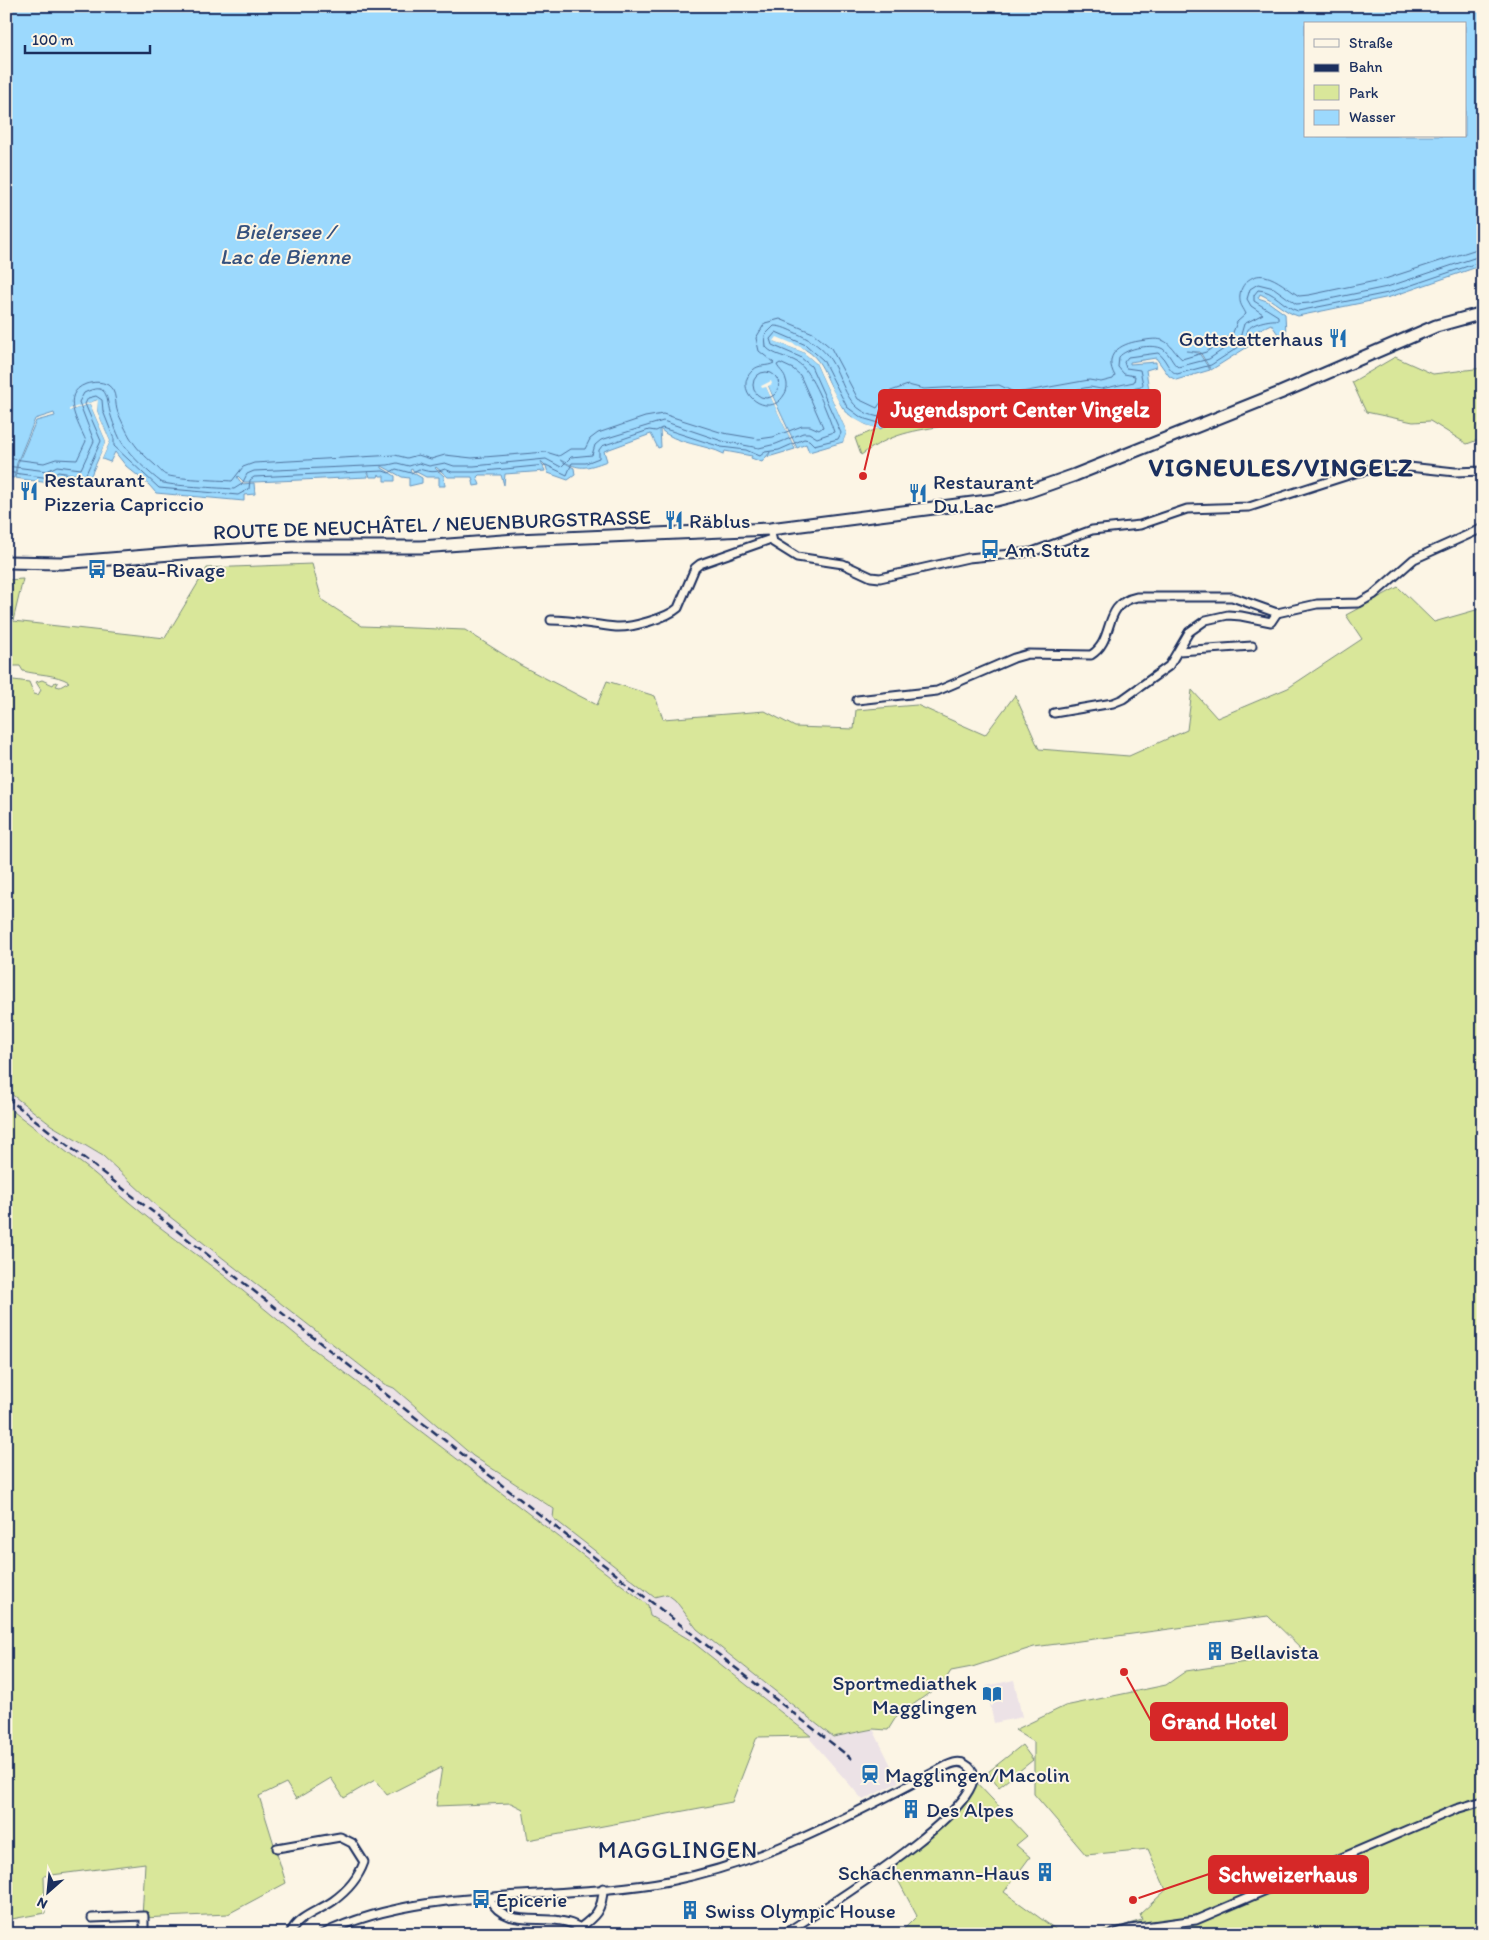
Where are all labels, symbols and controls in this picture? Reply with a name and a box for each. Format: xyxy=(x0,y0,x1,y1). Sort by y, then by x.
scale bar xyxy=(25,22,150,54)
legend xyxy=(1304,22,1466,138)
text: 100 m xyxy=(32,31,74,49)
text: Straße xyxy=(1349,34,1393,52)
text: Bahn xyxy=(1349,58,1383,76)
text: Park xyxy=(1349,84,1379,102)
text: Wasser xyxy=(1349,108,1396,126)
water label: Bielersee / Lac de Bienne xyxy=(220,218,352,270)
place label: Gottstatterhaus xyxy=(1179,326,1323,351)
restaurant icon: Gottstatterhaus xyxy=(1327,327,1349,349)
callout: Jugendsport Center Vingelz xyxy=(879,390,1160,427)
text: Jugendsport Center Vingelz xyxy=(889,396,1150,423)
district label: VIGNEULES/VINGELZ xyxy=(1149,451,1413,483)
place label: Restaurant Pizzeria Capriccio xyxy=(44,467,204,516)
place label: Restaurant Du Lac xyxy=(933,469,1034,518)
restaurant icon: Restaurant Pizzeria Capriccio xyxy=(18,480,40,502)
restaurant icon: Restaurant Du Lac xyxy=(907,482,929,504)
street label: ROUTE DE NEUCHÂTEL / NEUENBURGSTRASSE xyxy=(213,504,651,544)
place label: Räblus xyxy=(689,508,751,533)
restaurant icon: Räblus xyxy=(663,509,685,531)
place label: Am Stutz xyxy=(1005,537,1090,562)
bus stop icon: Am Stutz xyxy=(979,538,1001,560)
place label: Beau-Rivage xyxy=(112,557,225,582)
bus stop icon: Beau-Rivage xyxy=(86,558,108,580)
place label: Bellavista xyxy=(1230,1639,1319,1664)
building icon: Bellavista xyxy=(1204,1640,1226,1662)
place label: Sportmediathek Magglingen xyxy=(832,1670,977,1719)
library icon: Sportmediathek Magglingen xyxy=(981,1683,1003,1705)
callout: Grand Hotel xyxy=(1151,1703,1287,1740)
text: Grand Hotel xyxy=(1161,1708,1278,1735)
place label: Magglingen/Macolin xyxy=(885,1762,1070,1787)
station icon: Magglingen/Macolin xyxy=(859,1763,881,1785)
place label: Des Alpes xyxy=(926,1797,1014,1822)
building icon: Des Alpes xyxy=(900,1798,922,1820)
district label: MAGGLINGEN xyxy=(598,1835,758,1864)
callout: Schweizerhaus xyxy=(1209,1856,1368,1893)
place label: Schachenmann-Haus xyxy=(838,1860,1030,1885)
building icon: Schachenmann-Haus xyxy=(1034,1861,1056,1883)
text: Schweizerhaus xyxy=(1218,1861,1358,1888)
north arrow xyxy=(22,1868,72,1918)
place label: Epicerie xyxy=(496,1887,567,1912)
bus stop icon: Epicerie xyxy=(470,1888,492,1910)
text: N xyxy=(34,1893,50,1913)
place label: Swiss Olympic House xyxy=(705,1898,896,1923)
building icon: Swiss Olympic House xyxy=(679,1899,701,1921)

